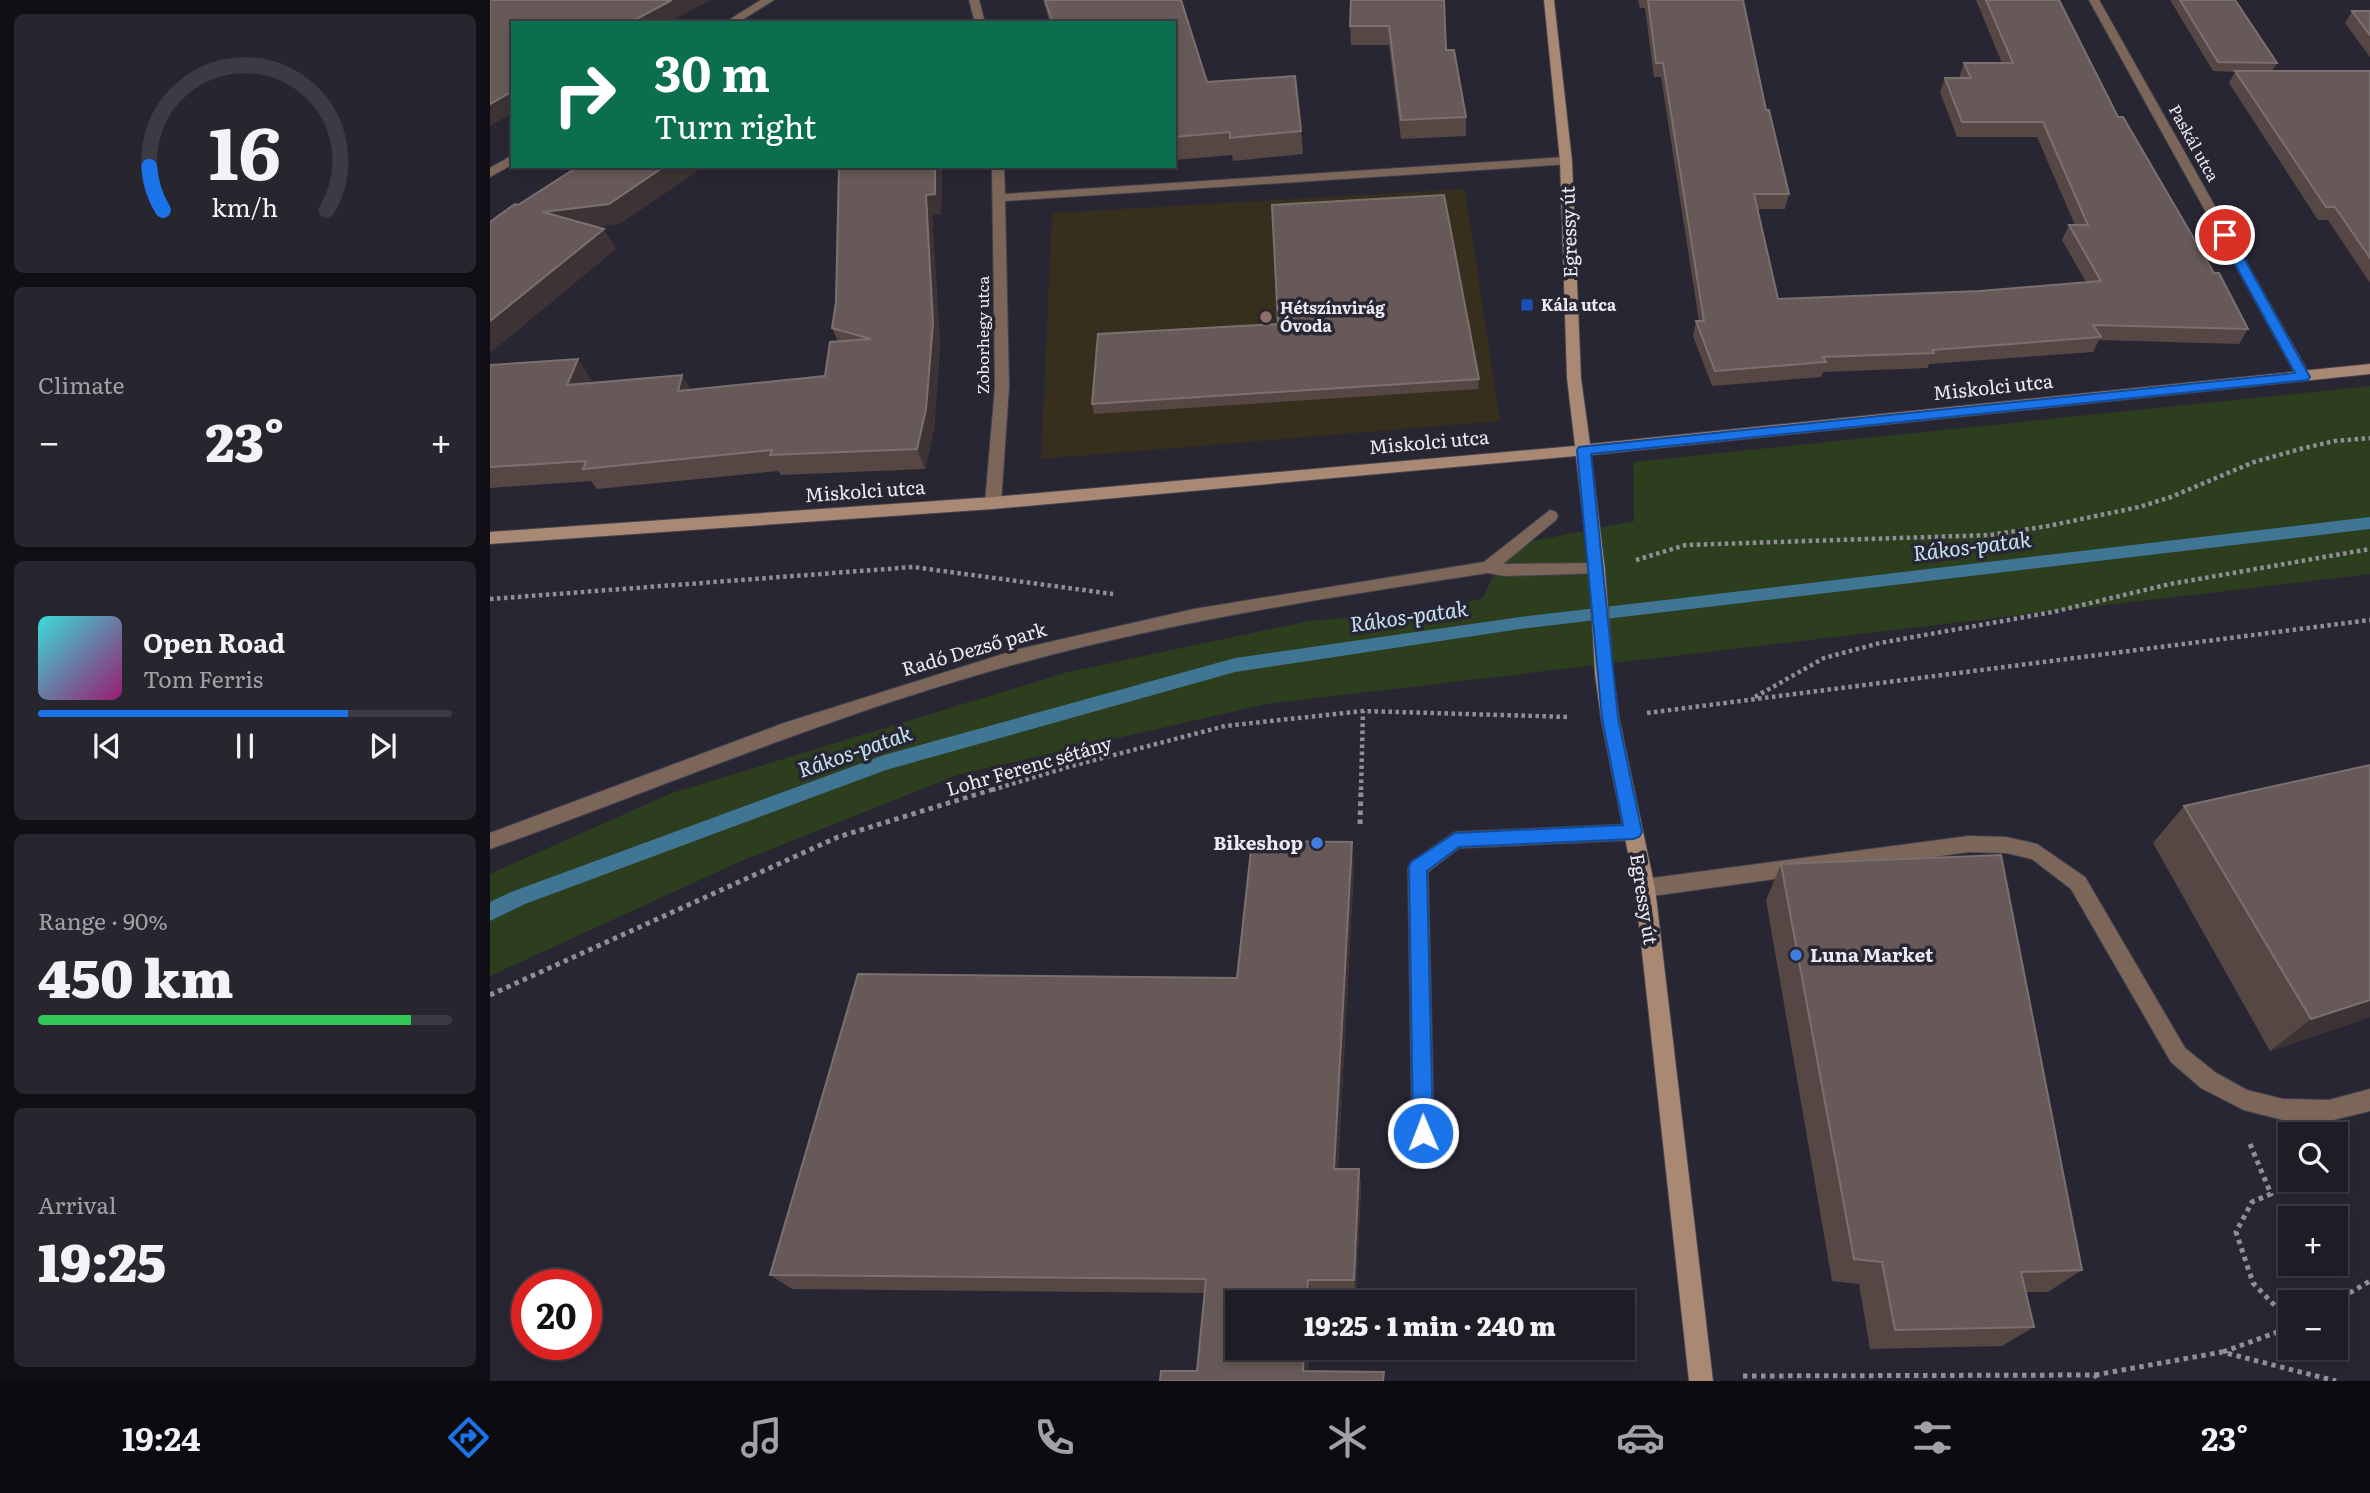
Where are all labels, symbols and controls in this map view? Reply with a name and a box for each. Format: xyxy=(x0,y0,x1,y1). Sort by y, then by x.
text: 30 m xyxy=(654,34,770,107)
icon: right xyxy=(539,49,630,140)
text: 16 xyxy=(209,94,281,202)
street label: Paskál utca xyxy=(2164,100,2226,186)
text: Turn right xyxy=(654,101,816,149)
street label: Egressy út xyxy=(1552,185,1584,278)
text: km/h xyxy=(212,188,278,225)
pin xyxy=(2195,205,2255,265)
icon: arrive xyxy=(2206,216,2244,254)
street label: Zoborhegy utca xyxy=(970,275,994,394)
place label: Kála utca xyxy=(1541,292,1617,316)
place label: Hétszínvirág Óvoda xyxy=(1280,295,1385,337)
marker: Kála utca xyxy=(1519,297,1535,313)
marker: Hétszínvirág Óvoda xyxy=(1258,309,1274,325)
street label: Miskolci utca xyxy=(1931,366,2055,406)
text: Climate xyxy=(38,367,124,401)
text: 23° xyxy=(206,401,285,478)
text: − xyxy=(38,411,60,468)
text: + xyxy=(430,411,452,468)
street label: Miskolci utca xyxy=(1368,422,1491,460)
street label: Miskolci utca xyxy=(804,472,927,508)
water label: Rákos-patak xyxy=(1911,522,2033,567)
water label: Rákos-patak xyxy=(1348,591,1470,638)
street label: Radó Dezső park xyxy=(898,614,1050,682)
text: Open Road xyxy=(143,622,285,661)
text: Tom Ferris xyxy=(143,661,263,695)
water label: Rákos-patak xyxy=(793,715,916,784)
icon: previous xyxy=(88,727,126,765)
icon: pause xyxy=(226,727,264,765)
icon: next xyxy=(364,727,402,765)
street label: Lohr Ferenc sétány xyxy=(943,728,1115,802)
place label: Bikeshop xyxy=(1213,828,1303,856)
marker: Bikeshop xyxy=(1309,835,1325,851)
street label: Egressy út xyxy=(1624,851,1666,947)
text: Range · 90% xyxy=(38,903,168,937)
text: 450 km xyxy=(38,937,233,1014)
place label: Luna Market xyxy=(1810,940,1934,968)
marker: Luna Market xyxy=(1788,947,1804,963)
position arrow xyxy=(1386,1096,1460,1170)
map controls xyxy=(2278,1122,2348,1360)
button: search xyxy=(2278,1122,2348,1192)
text: Arrival xyxy=(38,1187,117,1221)
button: + xyxy=(2278,1206,2348,1276)
text: 19:25 xyxy=(38,1221,166,1298)
speed limit sign: 20 xyxy=(511,1269,602,1360)
button: − xyxy=(2278,1290,2348,1360)
text: 19:25 · 1 min · 240 m xyxy=(1304,1305,1556,1344)
text: 19:24 xyxy=(122,1413,200,1461)
icon: directions xyxy=(444,1413,493,1462)
icon: music xyxy=(737,1413,786,1462)
icon: phone xyxy=(1030,1413,1079,1462)
icon: climate xyxy=(1323,1413,1372,1462)
icon: car xyxy=(1616,1413,1665,1462)
icon: filters xyxy=(1908,1413,1957,1462)
text: 23° xyxy=(2201,1413,2248,1461)

